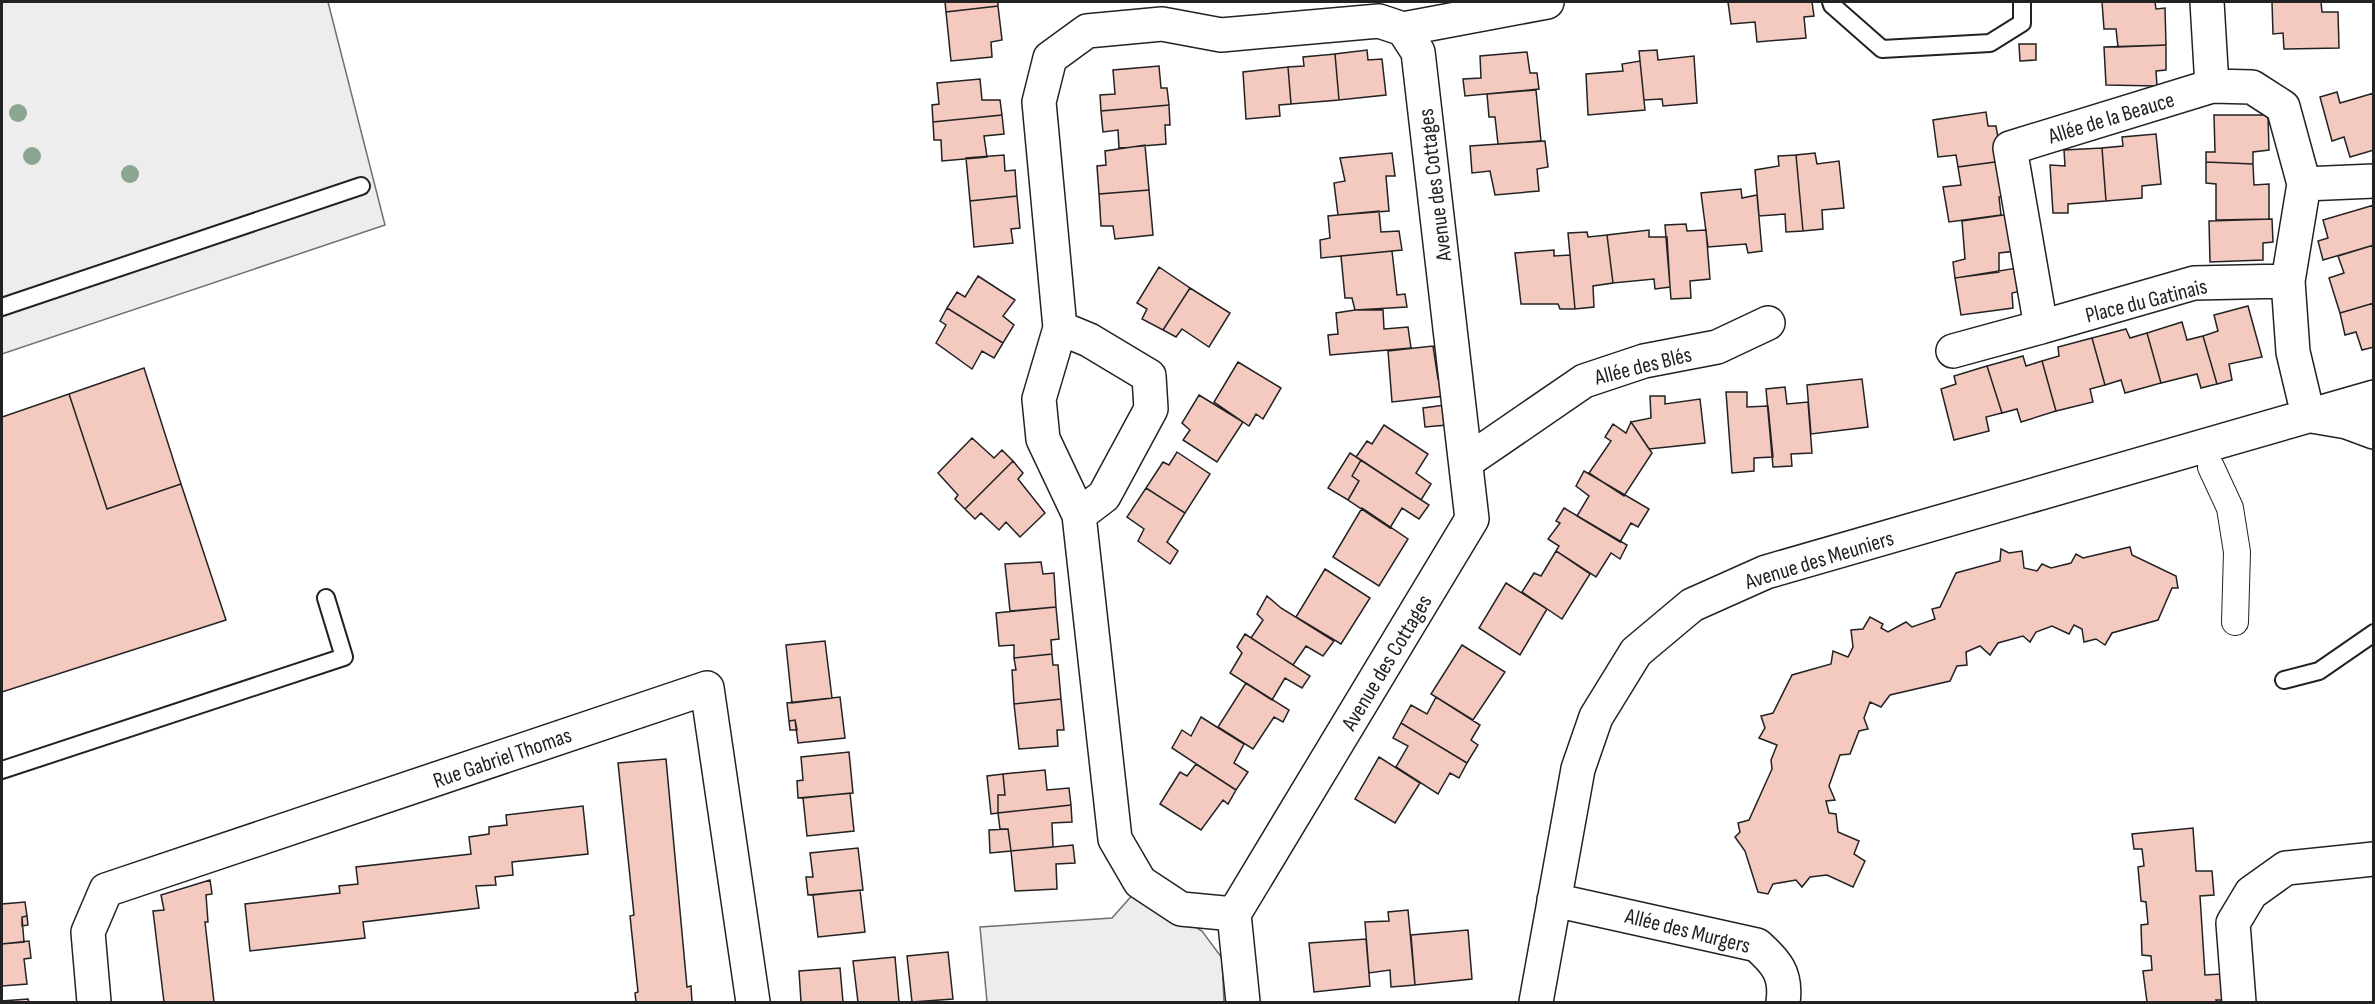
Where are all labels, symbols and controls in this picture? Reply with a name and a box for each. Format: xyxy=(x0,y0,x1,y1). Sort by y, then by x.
street label: Allée de la Beauce xyxy=(2044,86,2178,151)
street label: Avenue des Cottages xyxy=(1413,107,1458,264)
street label: Place du Gatinais xyxy=(2083,273,2210,330)
street label: Allée des Blés xyxy=(1591,341,1695,392)
street label: Avenue des Meuniers xyxy=(1741,525,1897,596)
street label: Avenue des Cottages xyxy=(1336,590,1438,736)
street label: Rue Gabriel Thomas xyxy=(430,722,575,795)
street label: Allée des Murgers xyxy=(1621,903,1753,960)

